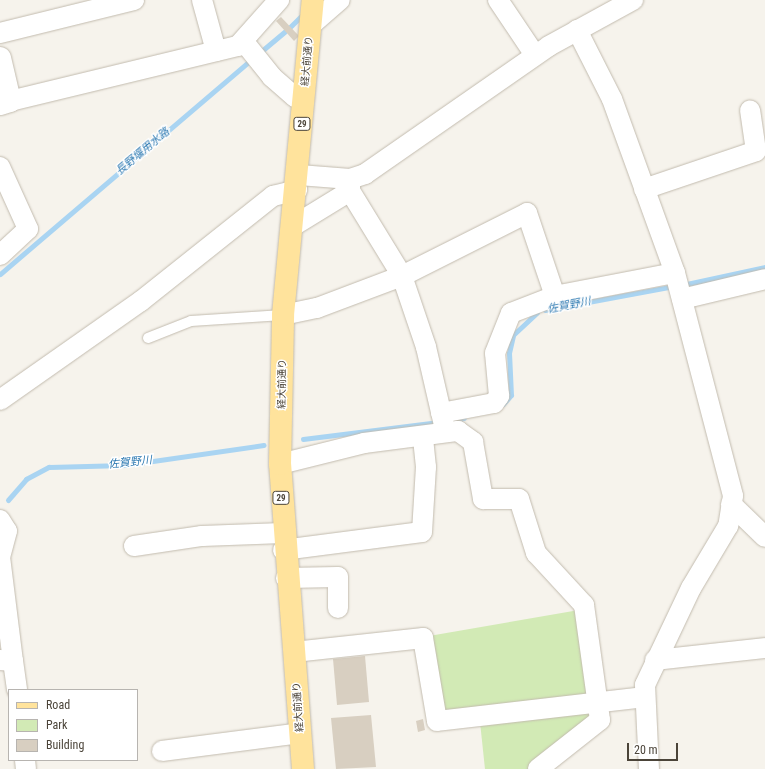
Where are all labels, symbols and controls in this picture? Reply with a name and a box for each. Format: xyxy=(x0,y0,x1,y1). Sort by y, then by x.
street label: 経大前通り xyxy=(299,36,315,86)
road number: 29 xyxy=(293,117,311,131)
water label: 長野堰用水路 xyxy=(113,126,173,178)
water label: 佐賀野川 xyxy=(546,295,592,317)
street label: 経大前通り xyxy=(276,359,288,409)
water label: 佐賀野川 xyxy=(107,454,153,472)
road number: 29 xyxy=(272,491,290,505)
street label: 経大前通り xyxy=(290,682,306,732)
legend xyxy=(8,689,138,761)
text: Road xyxy=(46,698,70,712)
text: Park xyxy=(46,718,67,732)
scale bar xyxy=(629,735,680,761)
text: Building xyxy=(46,738,84,752)
text: 20 m xyxy=(634,743,658,757)

